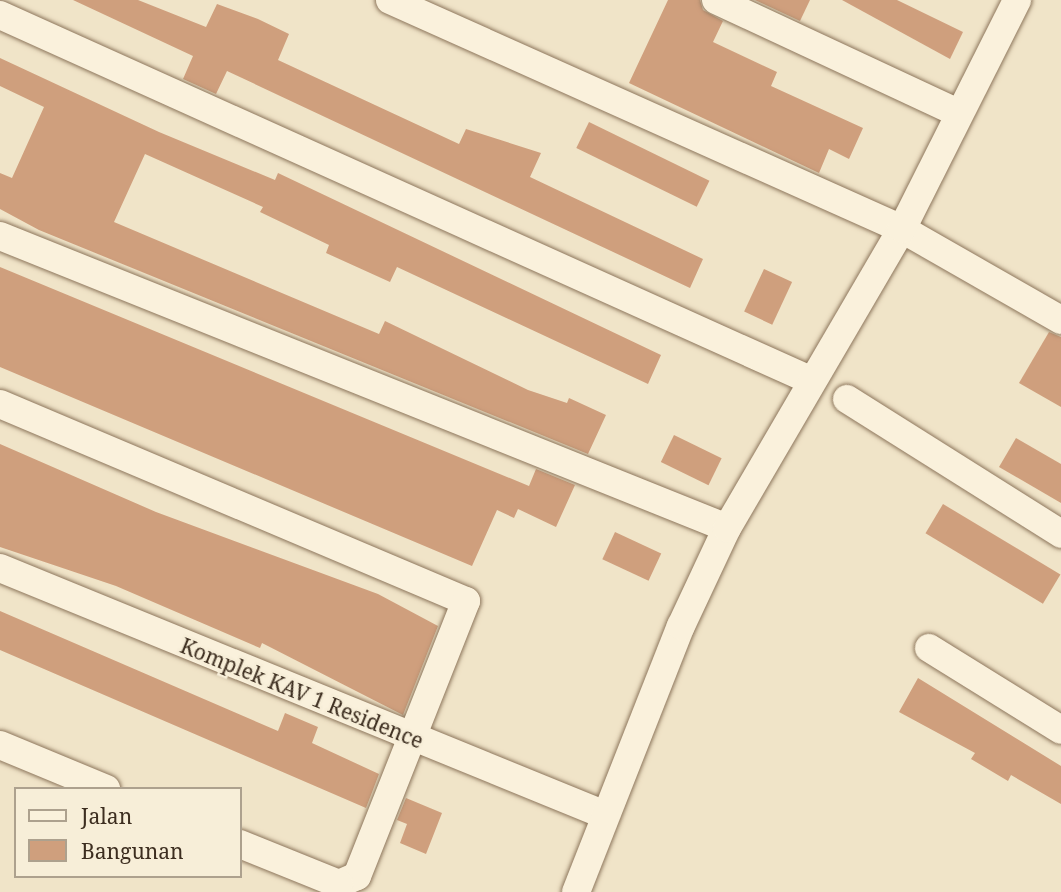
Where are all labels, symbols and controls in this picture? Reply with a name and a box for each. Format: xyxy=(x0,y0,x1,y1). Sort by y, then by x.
street label: Komplek KAV 1 Residence xyxy=(177,633,427,753)
legend xyxy=(14,787,242,878)
text: Jalan xyxy=(81,802,132,830)
text: Bangunan xyxy=(81,837,184,865)

